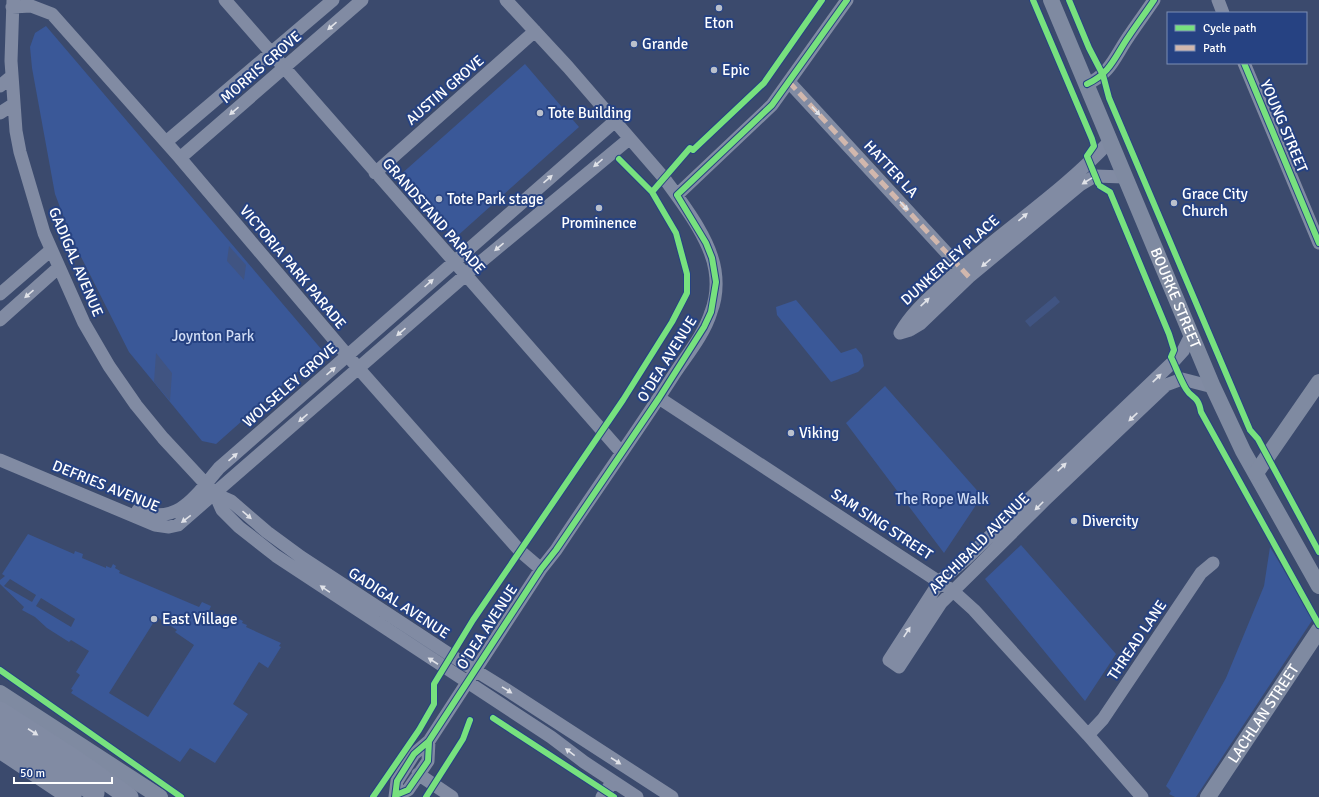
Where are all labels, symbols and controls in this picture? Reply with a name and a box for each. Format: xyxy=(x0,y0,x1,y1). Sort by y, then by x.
marker: Eton xyxy=(714,3,724,13)
legend xyxy=(1167,12,1307,64)
place label: Eton xyxy=(704,14,734,32)
one-way arrow xyxy=(327,21,338,30)
text: Cycle path xyxy=(1203,21,1256,36)
street label: MORRIS GROVE xyxy=(217,27,305,107)
place label: Grande xyxy=(642,35,688,53)
marker: Grande xyxy=(629,39,639,49)
text: Path xyxy=(1203,41,1226,56)
street label: AUSTIN GROVE xyxy=(402,51,488,129)
place label: Epic xyxy=(722,61,750,79)
marker: Epic xyxy=(709,65,719,75)
street label: YOUNG STREET xyxy=(1256,77,1312,176)
place label: Tote Building xyxy=(548,104,631,122)
one-way arrow xyxy=(230,106,239,115)
one-way arrow xyxy=(811,106,821,116)
marker: Tote Building xyxy=(535,108,545,118)
street label: HATTER LA xyxy=(860,137,922,201)
street label: GRANDSTAND PARADE xyxy=(379,154,489,278)
one-way arrow xyxy=(593,159,604,168)
one-way arrow xyxy=(543,175,553,184)
one-way arrow xyxy=(1082,177,1092,185)
place label: Grace City Church xyxy=(1182,185,1248,220)
place label: Tote Park stage xyxy=(447,190,544,208)
marker: Tote Park stage xyxy=(434,194,444,204)
marker: Grace City Church xyxy=(1169,198,1179,208)
street label: VICTORIA PARK PARADE xyxy=(236,201,350,333)
one-way arrow xyxy=(899,201,909,211)
marker: Prominence xyxy=(594,203,604,213)
street label: GADIGAL AVENUE xyxy=(45,205,107,319)
street label: DUNKERLEY PLACE xyxy=(897,211,1003,309)
one-way arrow xyxy=(1017,213,1028,222)
place label: Prominence xyxy=(561,214,637,232)
one-way arrow xyxy=(493,242,504,251)
street label: BOURKE STREET xyxy=(1147,245,1205,352)
one-way arrow xyxy=(980,258,991,267)
one-way arrow xyxy=(424,279,434,288)
one-way arrow xyxy=(25,289,34,298)
one-way arrow xyxy=(919,298,930,307)
street label: O'DEA AVENUE xyxy=(633,313,701,405)
park label: Joynton Park xyxy=(172,327,255,345)
one-way arrow xyxy=(396,328,406,337)
street label: WOLSELEY GROVE xyxy=(239,339,341,431)
one-way arrow xyxy=(326,367,336,376)
one-way arrow xyxy=(1152,373,1162,382)
one-way arrow xyxy=(1128,412,1138,421)
one-way arrow xyxy=(298,413,308,422)
place label: Viking xyxy=(799,424,839,442)
marker: Viking xyxy=(786,428,796,438)
one-way arrow xyxy=(228,452,238,461)
street label: DEFRIES AVENUE xyxy=(50,456,162,516)
one-way arrow xyxy=(1057,462,1067,472)
street label: SAM SING STREET xyxy=(828,484,937,564)
street label: ARCHIBALD AVENUE xyxy=(925,489,1033,597)
park label: The Rope Walk xyxy=(895,490,989,508)
one-way arrow xyxy=(1034,501,1044,511)
one-way arrow xyxy=(243,510,252,519)
place label: Divercity xyxy=(1082,512,1139,530)
one-way arrow xyxy=(180,515,191,523)
marker: Divercity xyxy=(1069,516,1079,526)
street label: GADIGAL AVENUE xyxy=(345,564,453,642)
street label: O'DEA AVENUE xyxy=(453,581,521,673)
one-way arrow xyxy=(319,586,331,593)
street label: THREAD LANE xyxy=(1104,597,1170,683)
place label: East Village xyxy=(162,610,237,628)
marker: East Village xyxy=(149,614,159,624)
one-way arrow xyxy=(903,627,911,637)
one-way arrow xyxy=(428,657,438,665)
street label: LACHLAN STREET xyxy=(1224,660,1303,767)
one-way arrow xyxy=(501,687,513,694)
one-way arrow xyxy=(27,729,39,736)
one-way arrow xyxy=(565,747,576,756)
one-way arrow xyxy=(611,757,622,765)
scale bar xyxy=(14,759,112,785)
text: 50 m xyxy=(20,766,45,781)

